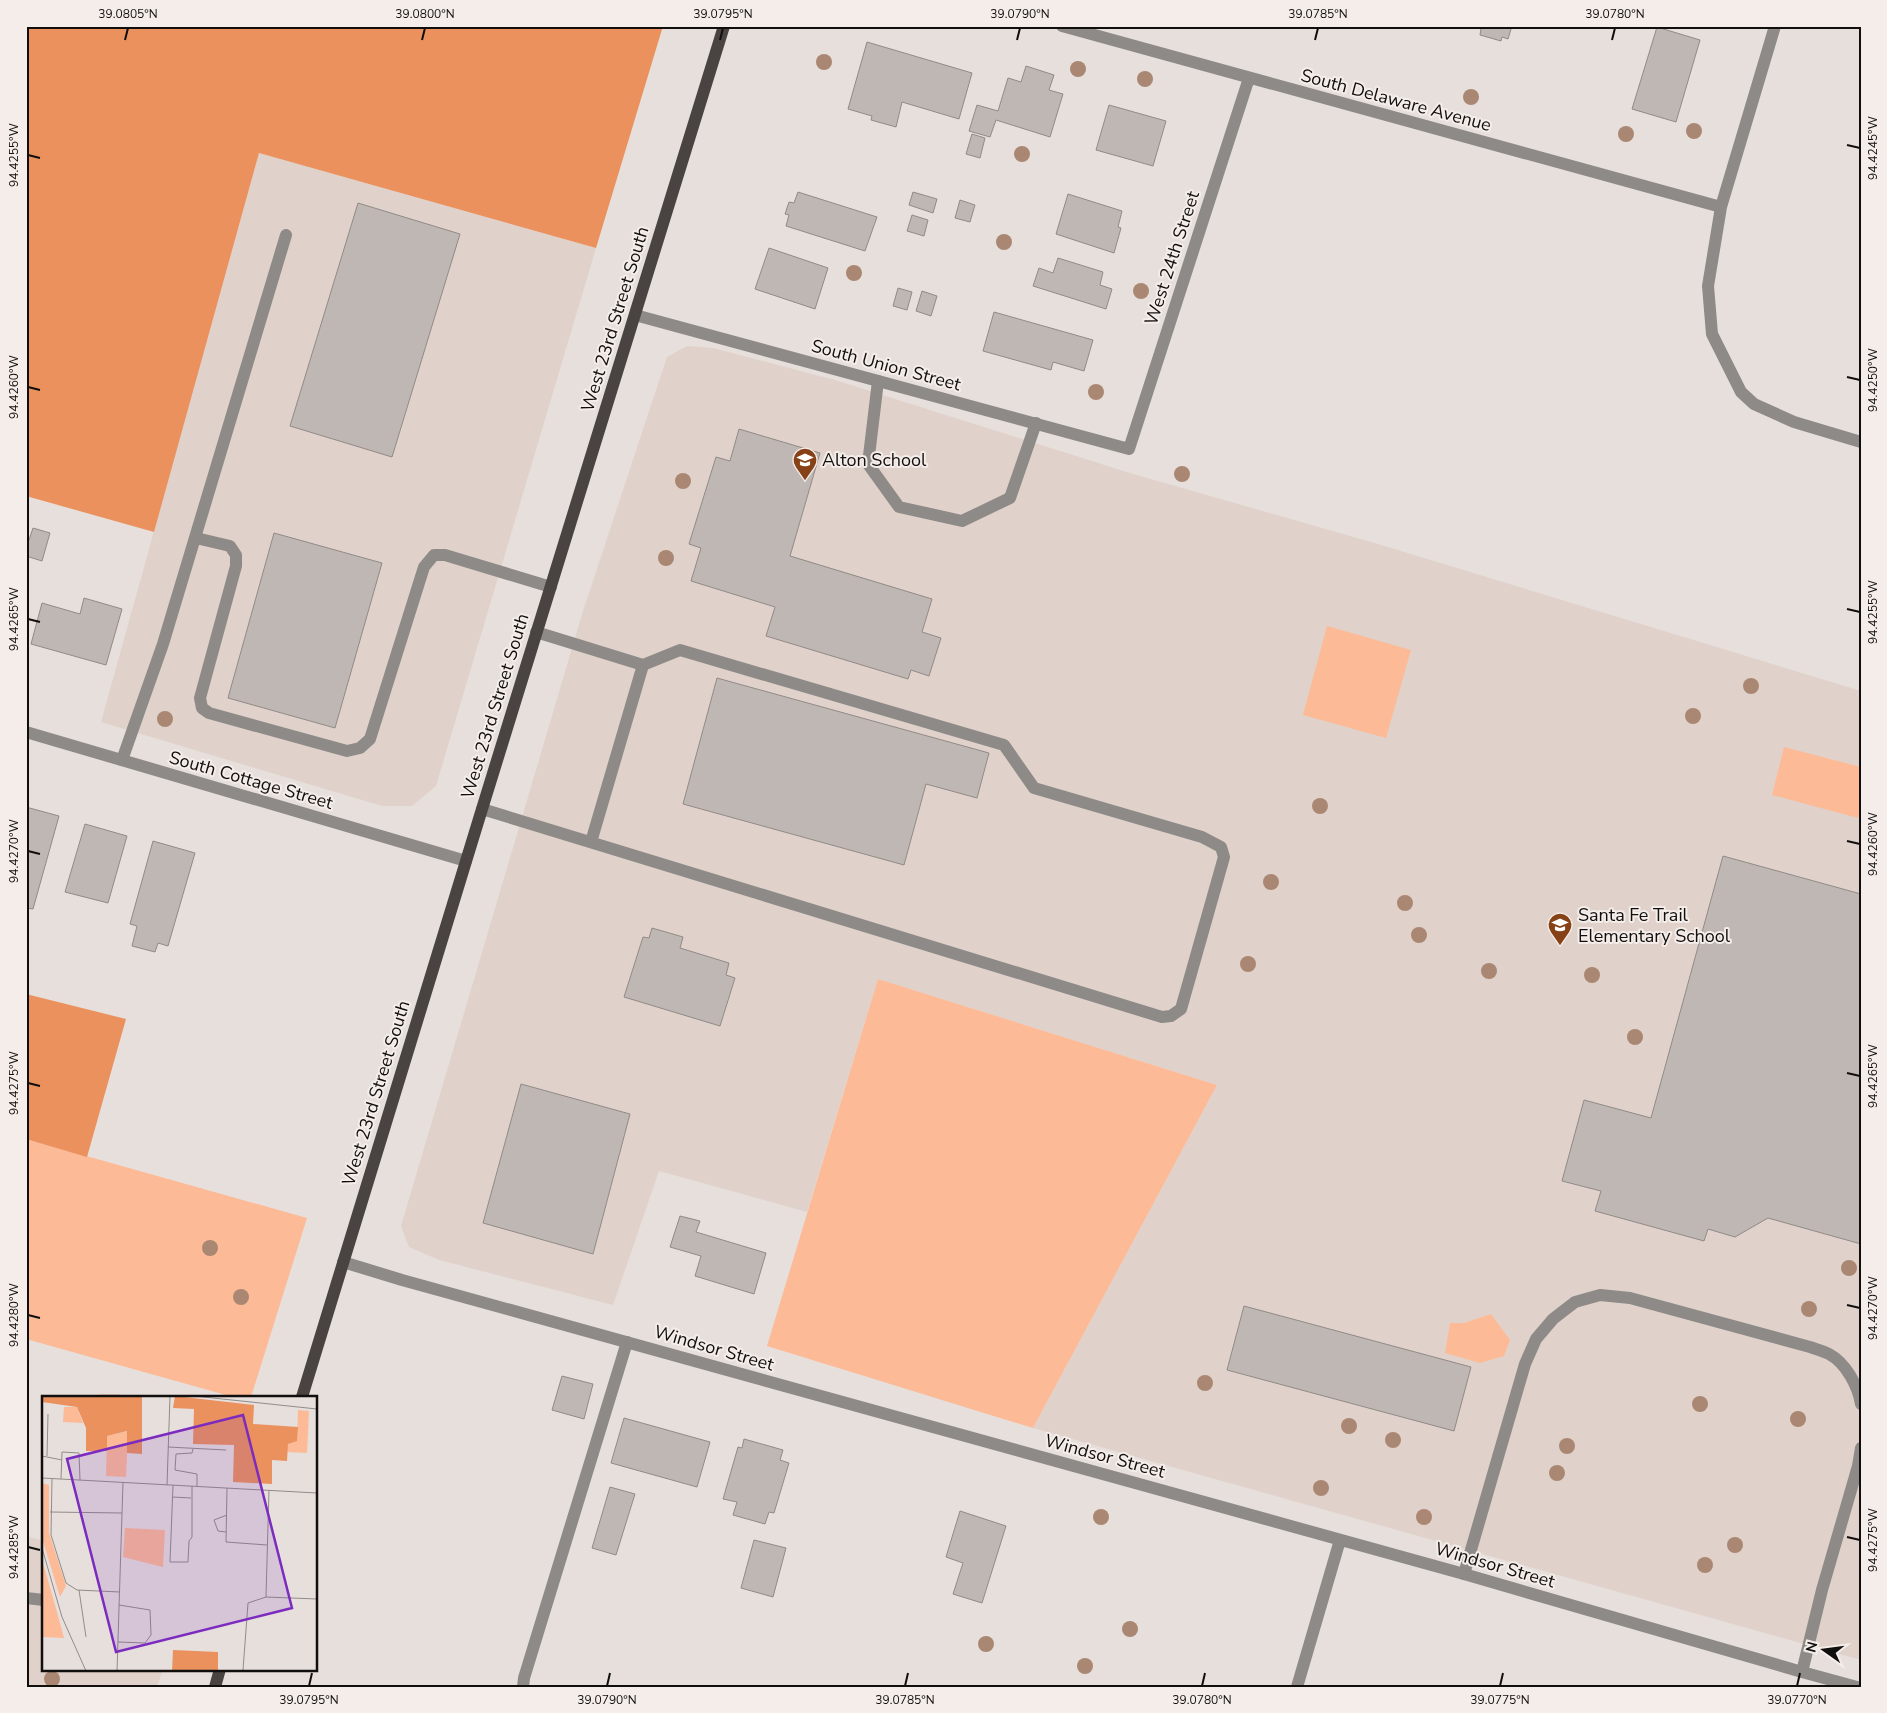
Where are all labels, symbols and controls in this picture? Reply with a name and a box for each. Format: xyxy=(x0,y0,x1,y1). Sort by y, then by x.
text: 39.0805°N xyxy=(98,6,158,22)
text: 39.0800°N xyxy=(395,6,455,22)
text: 39.0795°N xyxy=(693,6,753,22)
text: 39.0790°N xyxy=(990,6,1050,22)
text: 39.0785°N xyxy=(1288,6,1348,22)
text: 39.0780°N xyxy=(1585,6,1645,22)
street label: South Delaware Avenue xyxy=(1298,63,1494,137)
text: 94.4245°W xyxy=(1865,116,1881,180)
text: 94.4255°W xyxy=(6,123,22,187)
street label: West 24th Street xyxy=(1139,187,1205,328)
street label: West 23rd Street South xyxy=(575,224,655,414)
street label: South Union Street xyxy=(809,334,964,397)
text: 94.4250°W xyxy=(1865,348,1881,412)
text: 94.4260°W xyxy=(6,355,22,419)
school or university icon: Alton School xyxy=(792,447,818,481)
place label: Alton School xyxy=(822,448,927,472)
text: 94.4255°W xyxy=(1865,580,1881,644)
text: 94.4265°W xyxy=(6,587,22,651)
street label: West 23rd Street South xyxy=(455,611,535,801)
street label: South Cottage Street xyxy=(166,745,336,815)
text: 94.4260°W xyxy=(1865,812,1881,876)
text: 94.4270°W xyxy=(6,819,22,883)
place label: Santa Fe Trail Elementary School xyxy=(1578,903,1731,948)
school or university icon: Santa Fe Trail Elementary School xyxy=(1547,912,1573,946)
street label: West 23rd Street South xyxy=(336,998,416,1188)
text: 94.4265°W xyxy=(1865,1044,1881,1108)
text: 94.4275°W xyxy=(6,1051,22,1115)
text: 94.4270°W xyxy=(1865,1276,1881,1340)
text: 94.4280°W xyxy=(6,1283,22,1347)
street label: Windsor Street xyxy=(651,1319,777,1377)
inset map xyxy=(42,1396,318,1670)
street label: Windsor Street xyxy=(1042,1428,1168,1484)
text: 94.4275°W xyxy=(1865,1508,1881,1572)
text: 94.4285°W xyxy=(6,1515,22,1579)
street label: Windsor Street xyxy=(1432,1536,1558,1594)
north arrow xyxy=(1800,1626,1850,1676)
text: N xyxy=(1801,1640,1822,1654)
text: 39.0795°N xyxy=(279,1692,339,1708)
text: 39.0790°N xyxy=(577,1692,637,1708)
text: 39.0785°N xyxy=(875,1692,935,1708)
text: 39.0780°N xyxy=(1172,1692,1232,1708)
text: 39.0775°N xyxy=(1470,1692,1530,1708)
text: 39.0770°N xyxy=(1767,1692,1827,1708)

